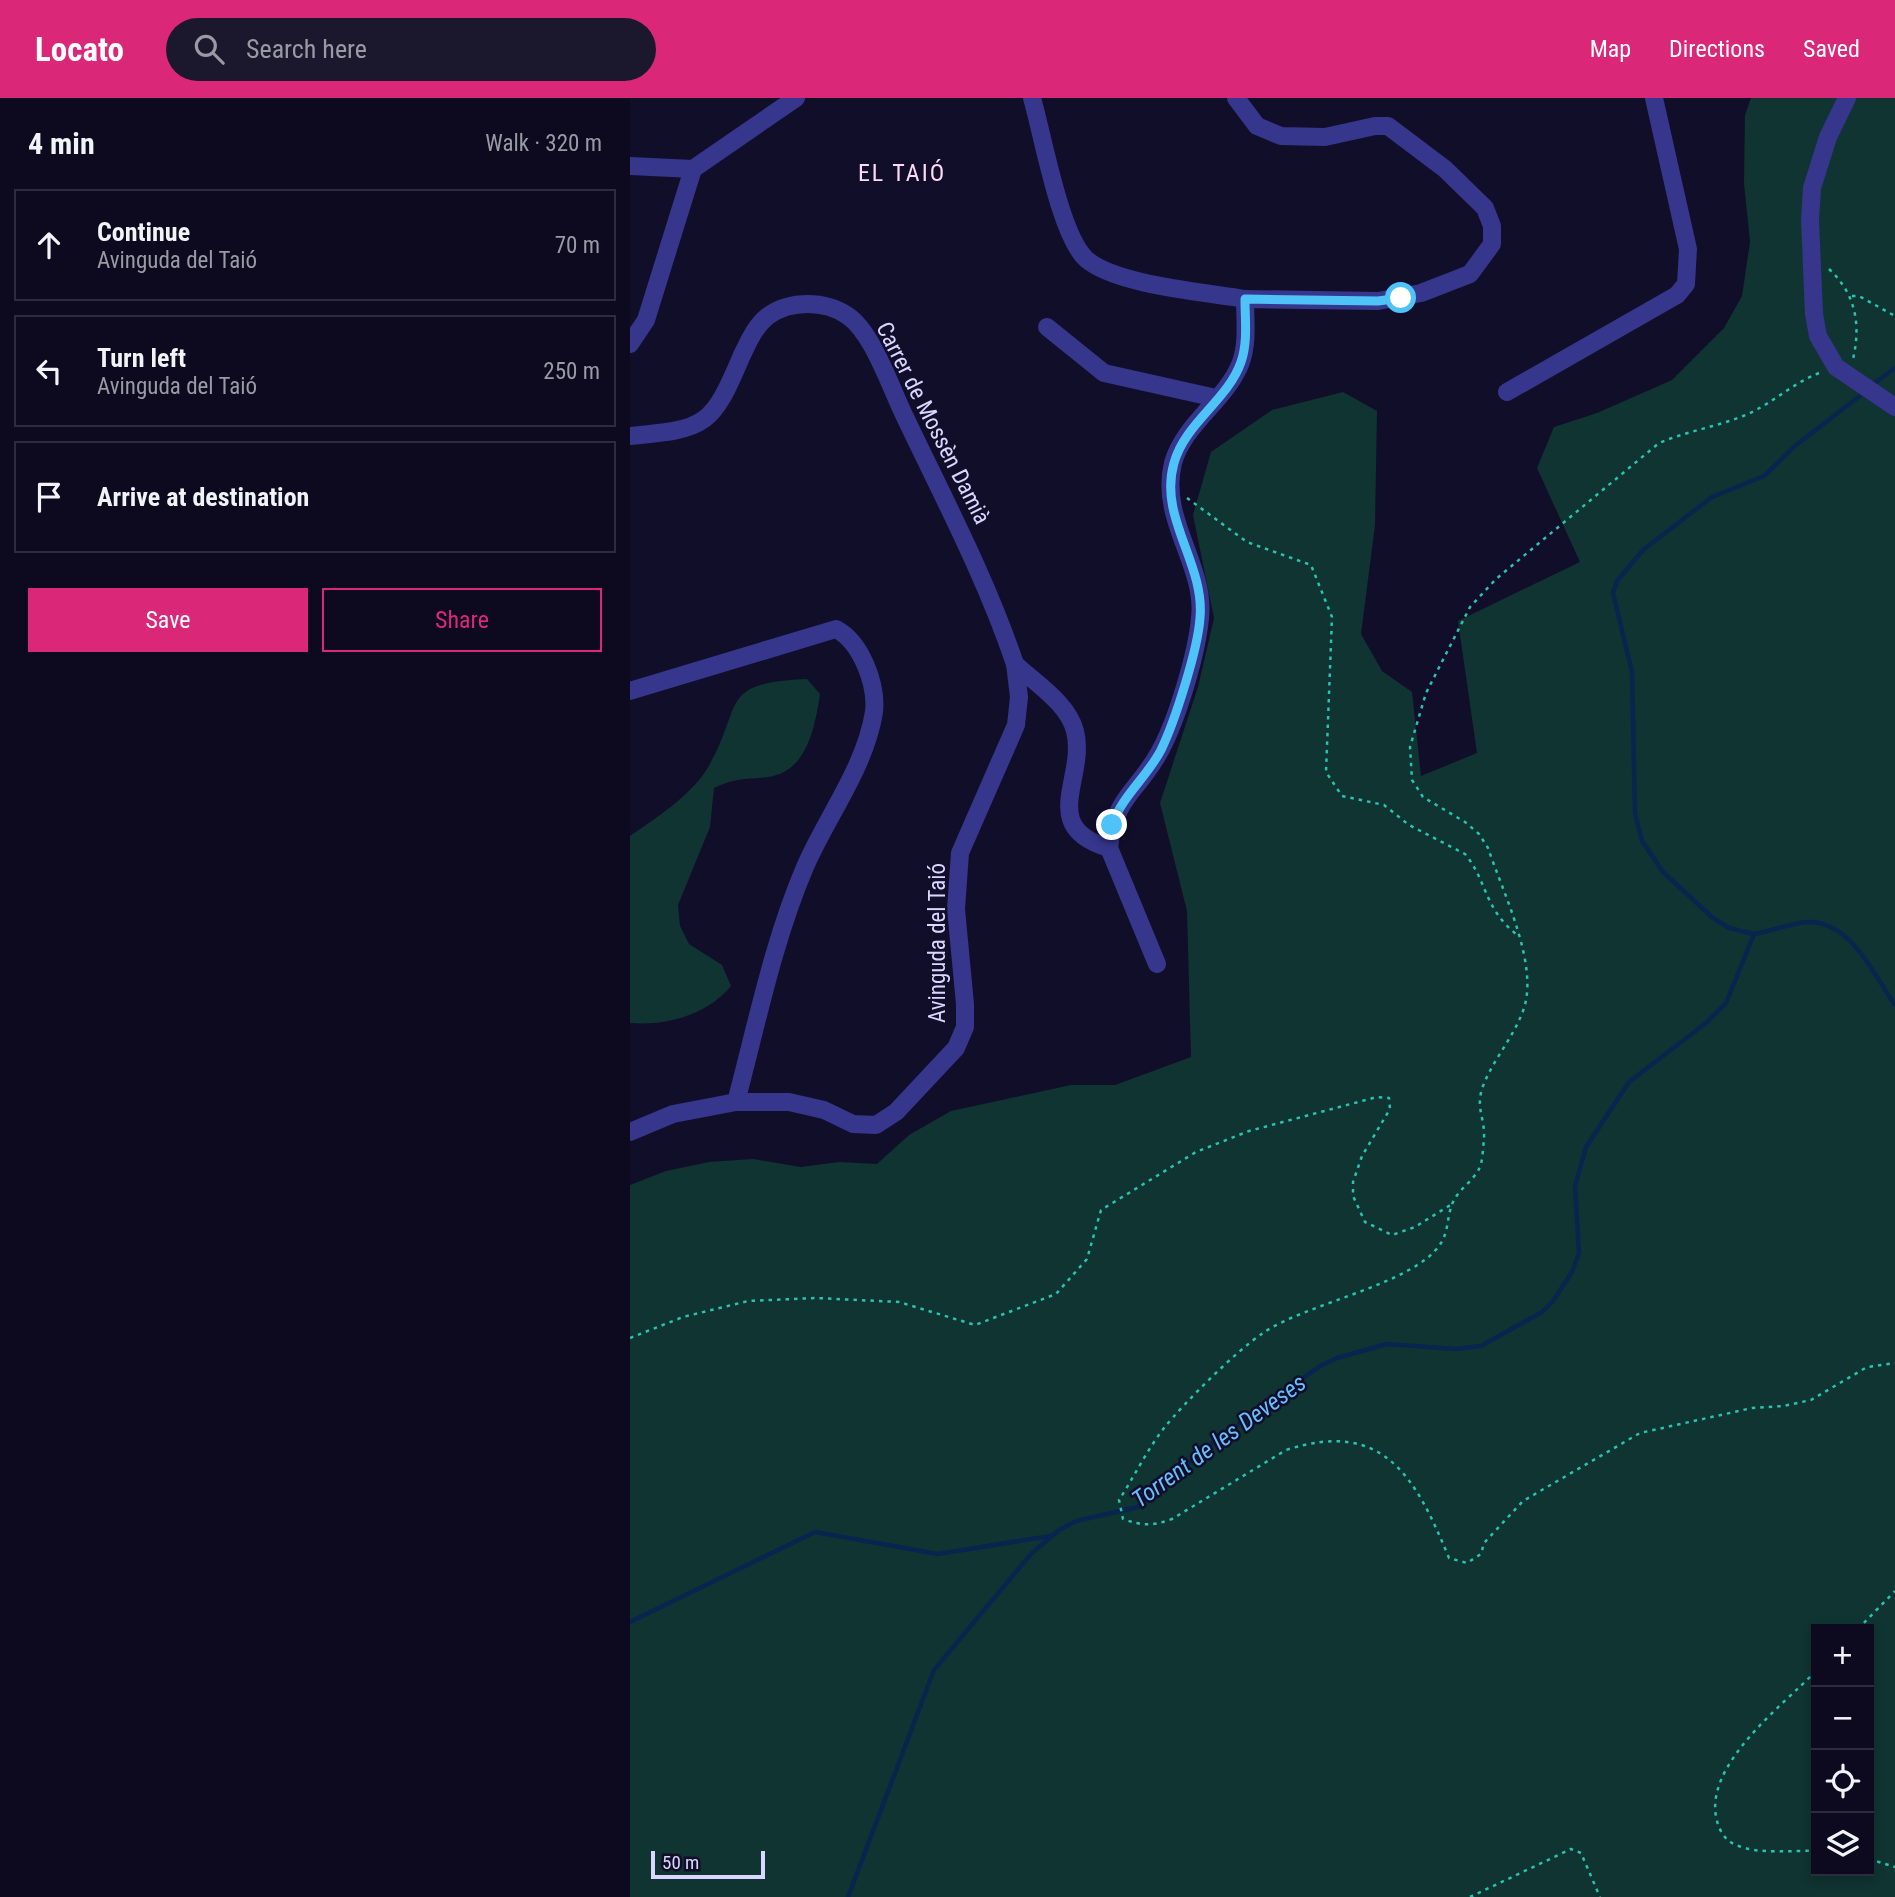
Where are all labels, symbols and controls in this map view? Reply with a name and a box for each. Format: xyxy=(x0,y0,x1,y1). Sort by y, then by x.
search box xyxy=(166,18,656,81)
text: Locato xyxy=(35,30,124,69)
icon: search xyxy=(190,30,228,68)
text: Search here xyxy=(246,34,367,64)
text: Map xyxy=(1590,35,1631,63)
text: Directions xyxy=(1669,35,1765,63)
text: Saved xyxy=(1803,35,1860,63)
text: 4 min xyxy=(28,126,95,161)
text: Walk · 320 m xyxy=(485,130,602,157)
district label: EL TAIÓ xyxy=(858,159,946,187)
text: Continue xyxy=(97,217,190,247)
icon: ahead xyxy=(30,226,68,264)
text: 70 m xyxy=(555,232,600,259)
text: Avinguda del Taió xyxy=(97,247,257,274)
route start xyxy=(1385,282,1416,313)
street label: Carrer de Mossèn Damià xyxy=(870,317,996,529)
text: Turn left xyxy=(97,343,186,373)
icon: left xyxy=(30,352,68,390)
text: 250 m xyxy=(543,358,600,385)
text: Avinguda del Taió xyxy=(97,373,257,400)
icon: arrive xyxy=(30,478,68,516)
text: Arrive at destination xyxy=(97,482,309,512)
button: Save xyxy=(28,588,308,652)
button: Share xyxy=(322,588,602,652)
route end xyxy=(1096,809,1127,840)
street label: Avinguda del Taió xyxy=(924,863,951,1023)
water label: Torrent de les Deveses xyxy=(1127,1368,1311,1514)
map controls xyxy=(1811,1624,1874,1876)
button: + xyxy=(1811,1624,1874,1687)
button: − xyxy=(1811,1687,1874,1750)
button: locate xyxy=(1811,1750,1874,1813)
button: layers xyxy=(1811,1813,1874,1876)
scale bar xyxy=(651,1848,765,1880)
text: 50 m xyxy=(662,1851,699,1874)

